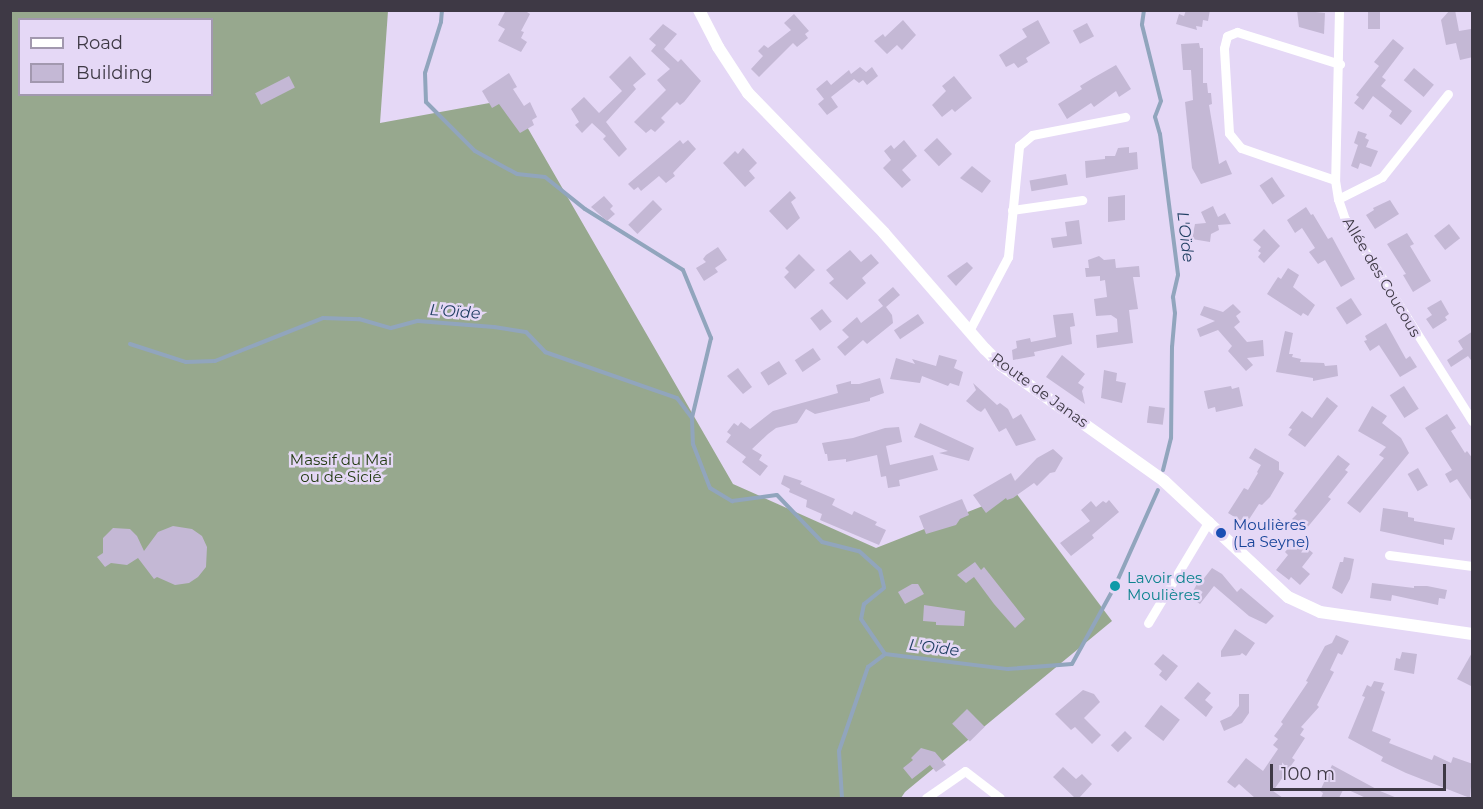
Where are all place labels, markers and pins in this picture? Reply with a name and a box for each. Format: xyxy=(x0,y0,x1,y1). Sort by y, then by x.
place label: Moulières (La Seyne) xyxy=(1233,515,1310,550)
marker: Moulières (La Seyne) xyxy=(1214,526,1228,540)
place label: Lavoir des Moulières xyxy=(1127,568,1202,603)
marker: Lavoir des Moulières xyxy=(1108,579,1122,593)

